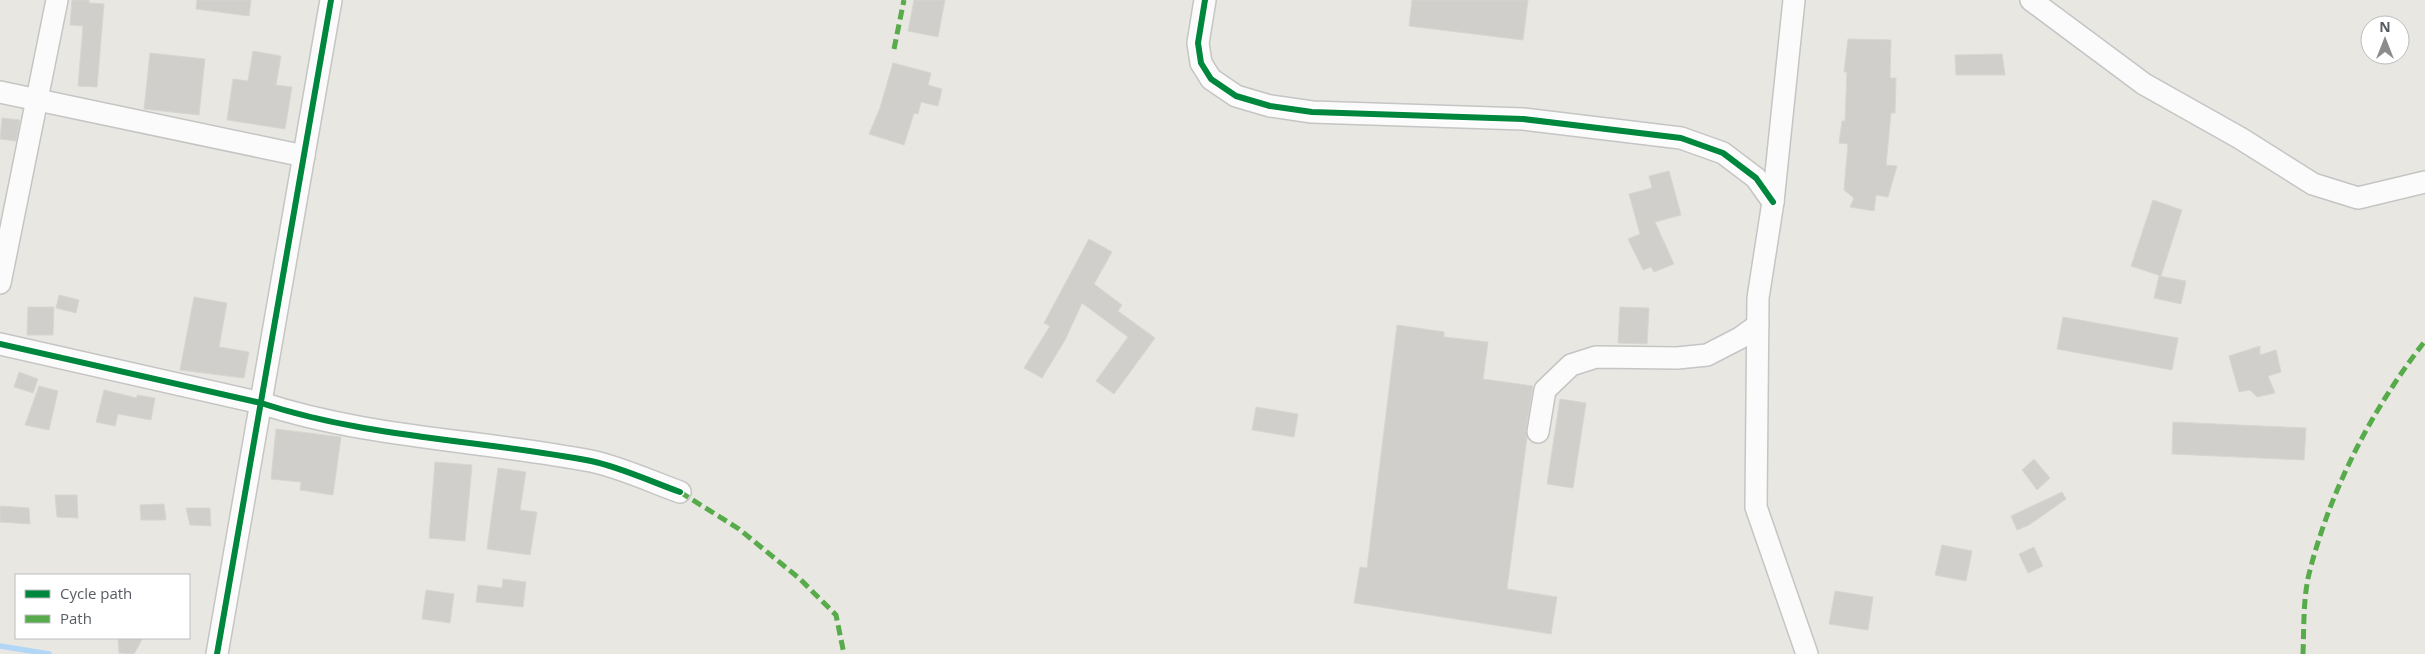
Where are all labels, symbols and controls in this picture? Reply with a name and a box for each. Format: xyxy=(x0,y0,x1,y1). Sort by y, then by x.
north arrow xyxy=(2360,15,2410,65)
text: N xyxy=(2379,17,2391,36)
legend xyxy=(15,574,190,639)
text: Cycle path xyxy=(60,583,132,603)
text: Path xyxy=(60,608,92,628)

